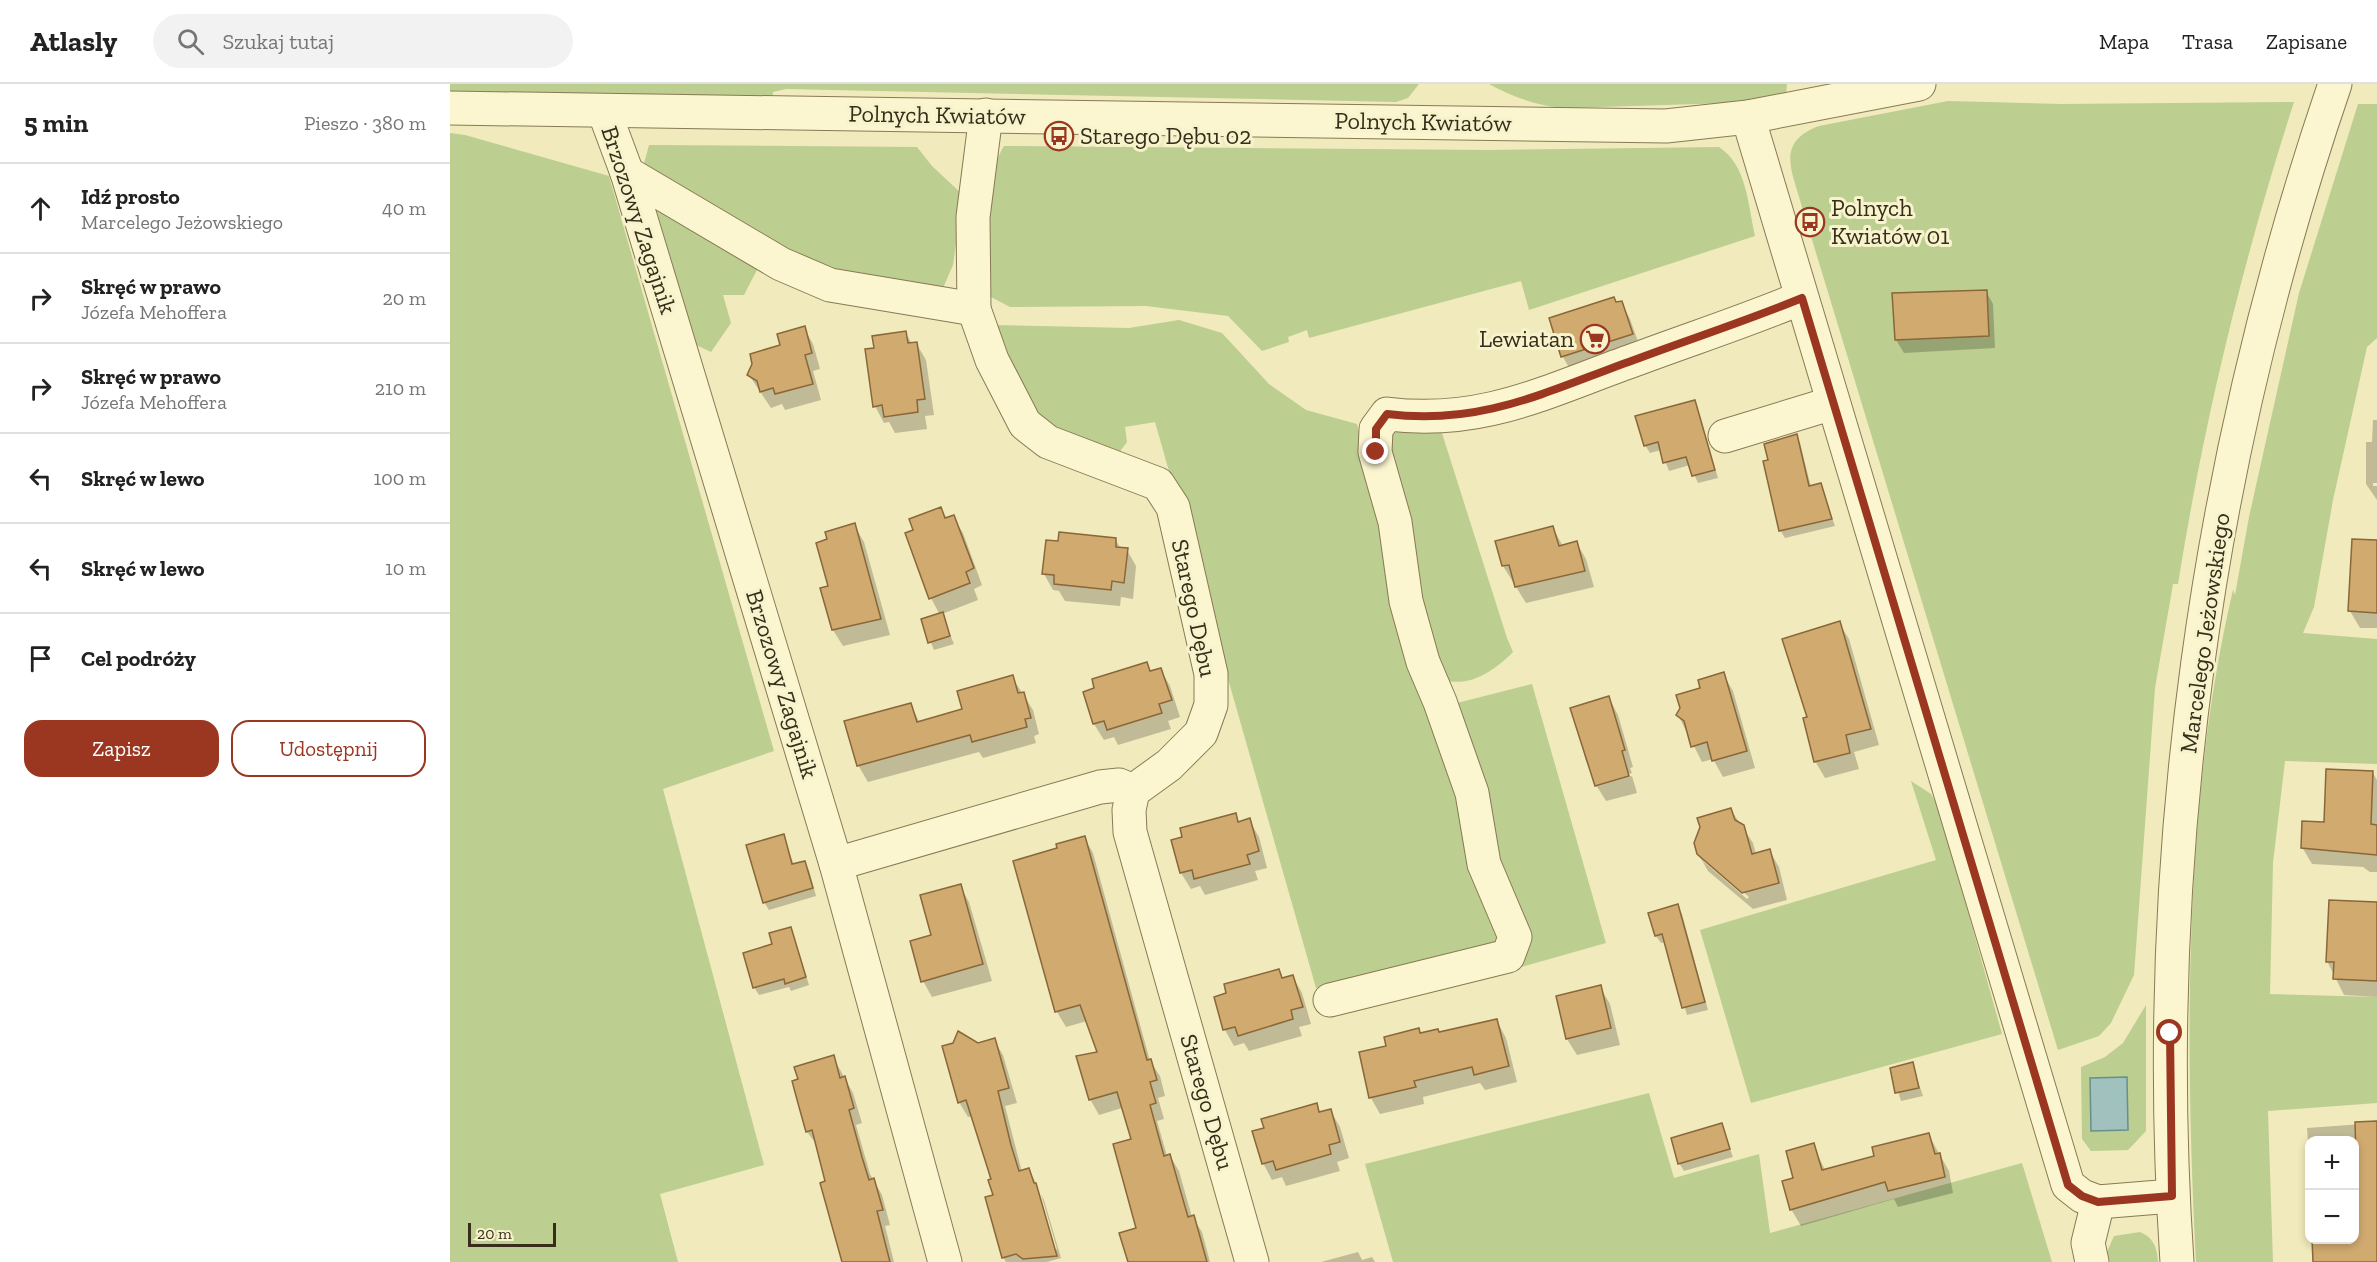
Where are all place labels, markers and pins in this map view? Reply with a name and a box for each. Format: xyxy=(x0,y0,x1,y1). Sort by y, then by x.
bus stop icon: Starego Dębu 02 xyxy=(1043,120,1075,152)
place label: Starego Dębu 02 xyxy=(1080,121,1252,150)
place label: Polnych Kwiatów 01 xyxy=(1831,193,1950,250)
bus stop icon: Polnych Kwiatów 01 xyxy=(1794,206,1826,238)
supermarket icon: Lewiatan xyxy=(1579,323,1611,355)
place label: Lewiatan xyxy=(1479,324,1574,353)

